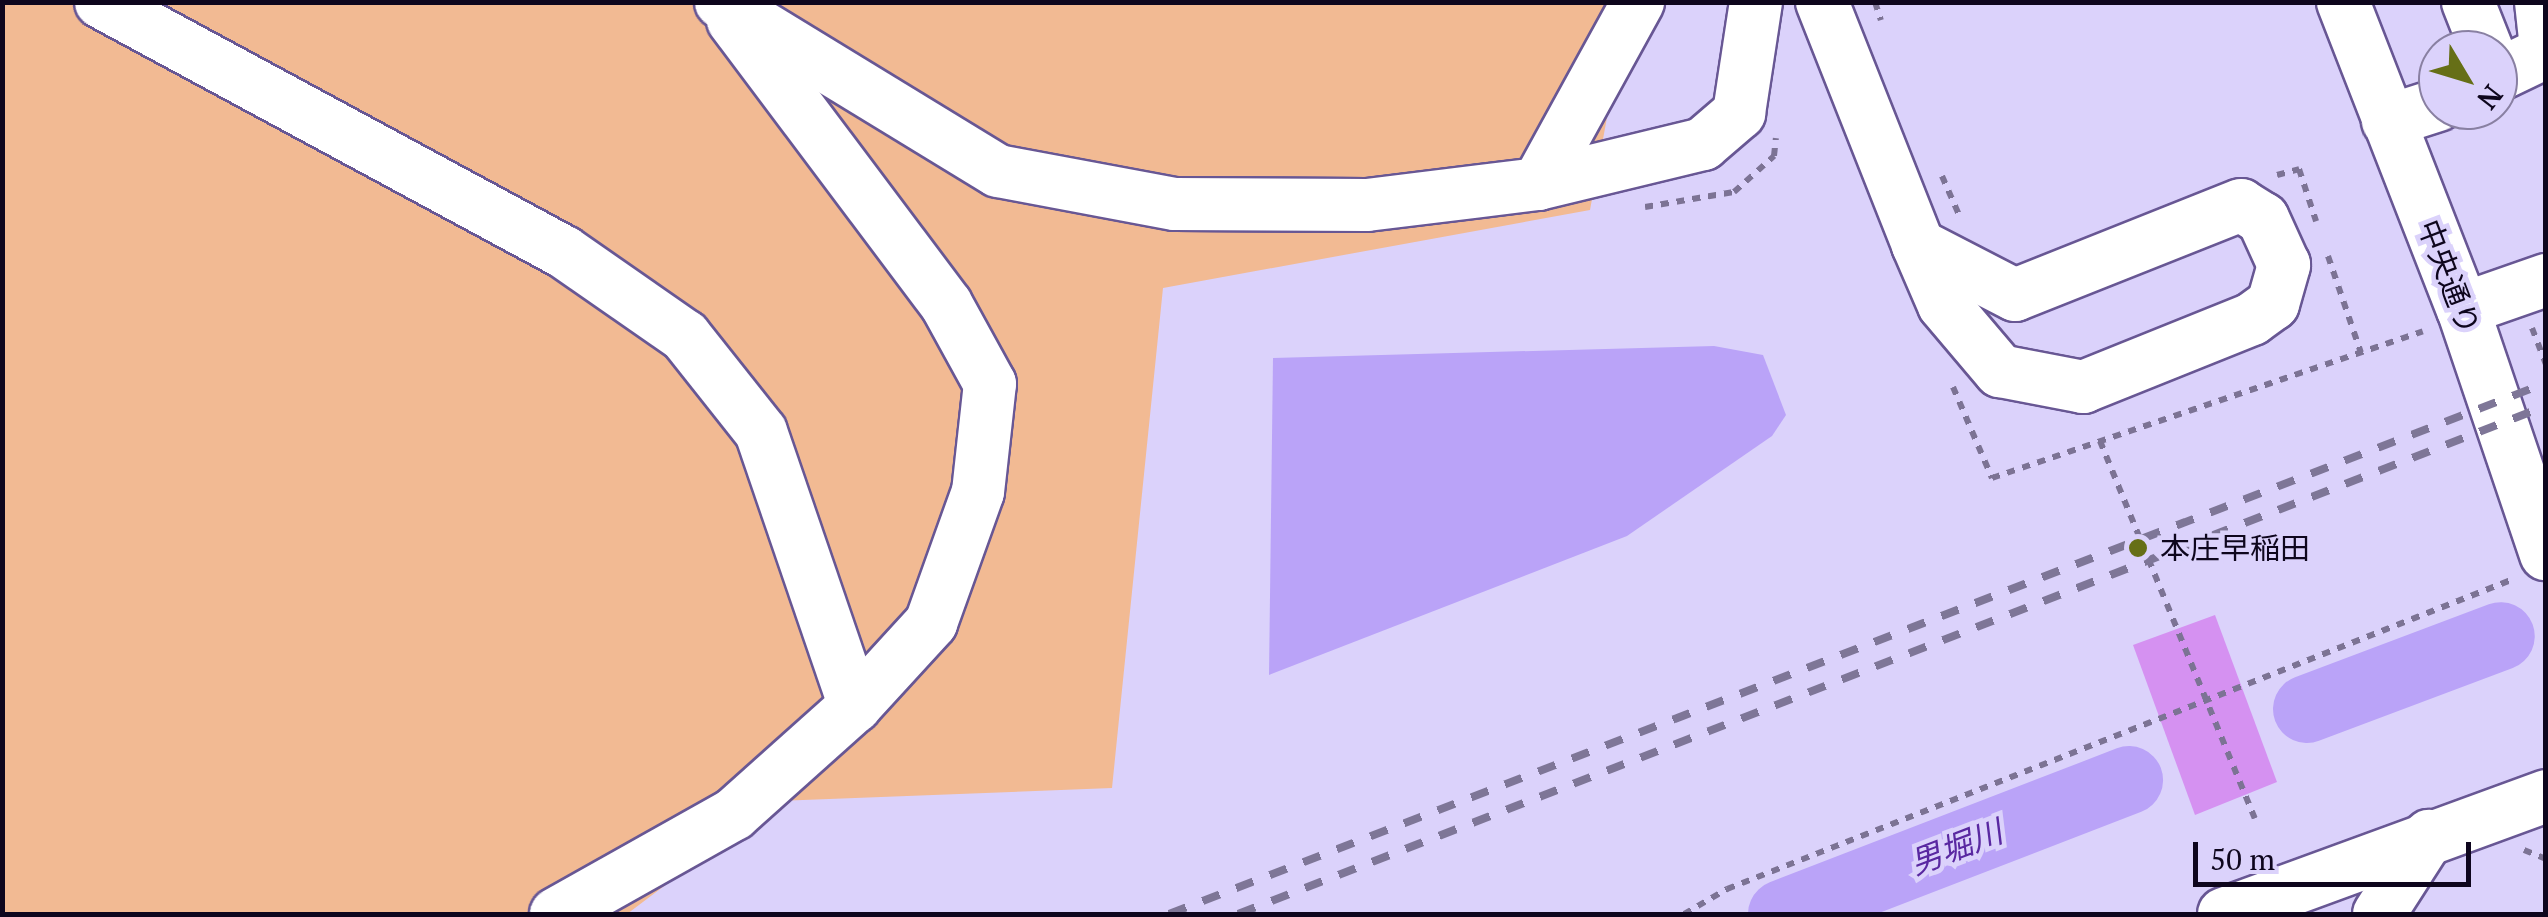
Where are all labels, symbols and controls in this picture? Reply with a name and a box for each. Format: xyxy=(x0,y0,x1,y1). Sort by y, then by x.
north arrow xyxy=(2418,30,2518,130)
text: N xyxy=(2469,78,2512,117)
street label: 中央通り xyxy=(2411,215,2487,339)
place label: 本庄早稲田 xyxy=(2160,530,2310,566)
marker: 本庄早稲田 xyxy=(2125,535,2151,561)
water label: 男堀川 xyxy=(1904,812,2008,882)
scale bar xyxy=(2198,822,2476,884)
text: 50 m xyxy=(2210,839,2275,879)

